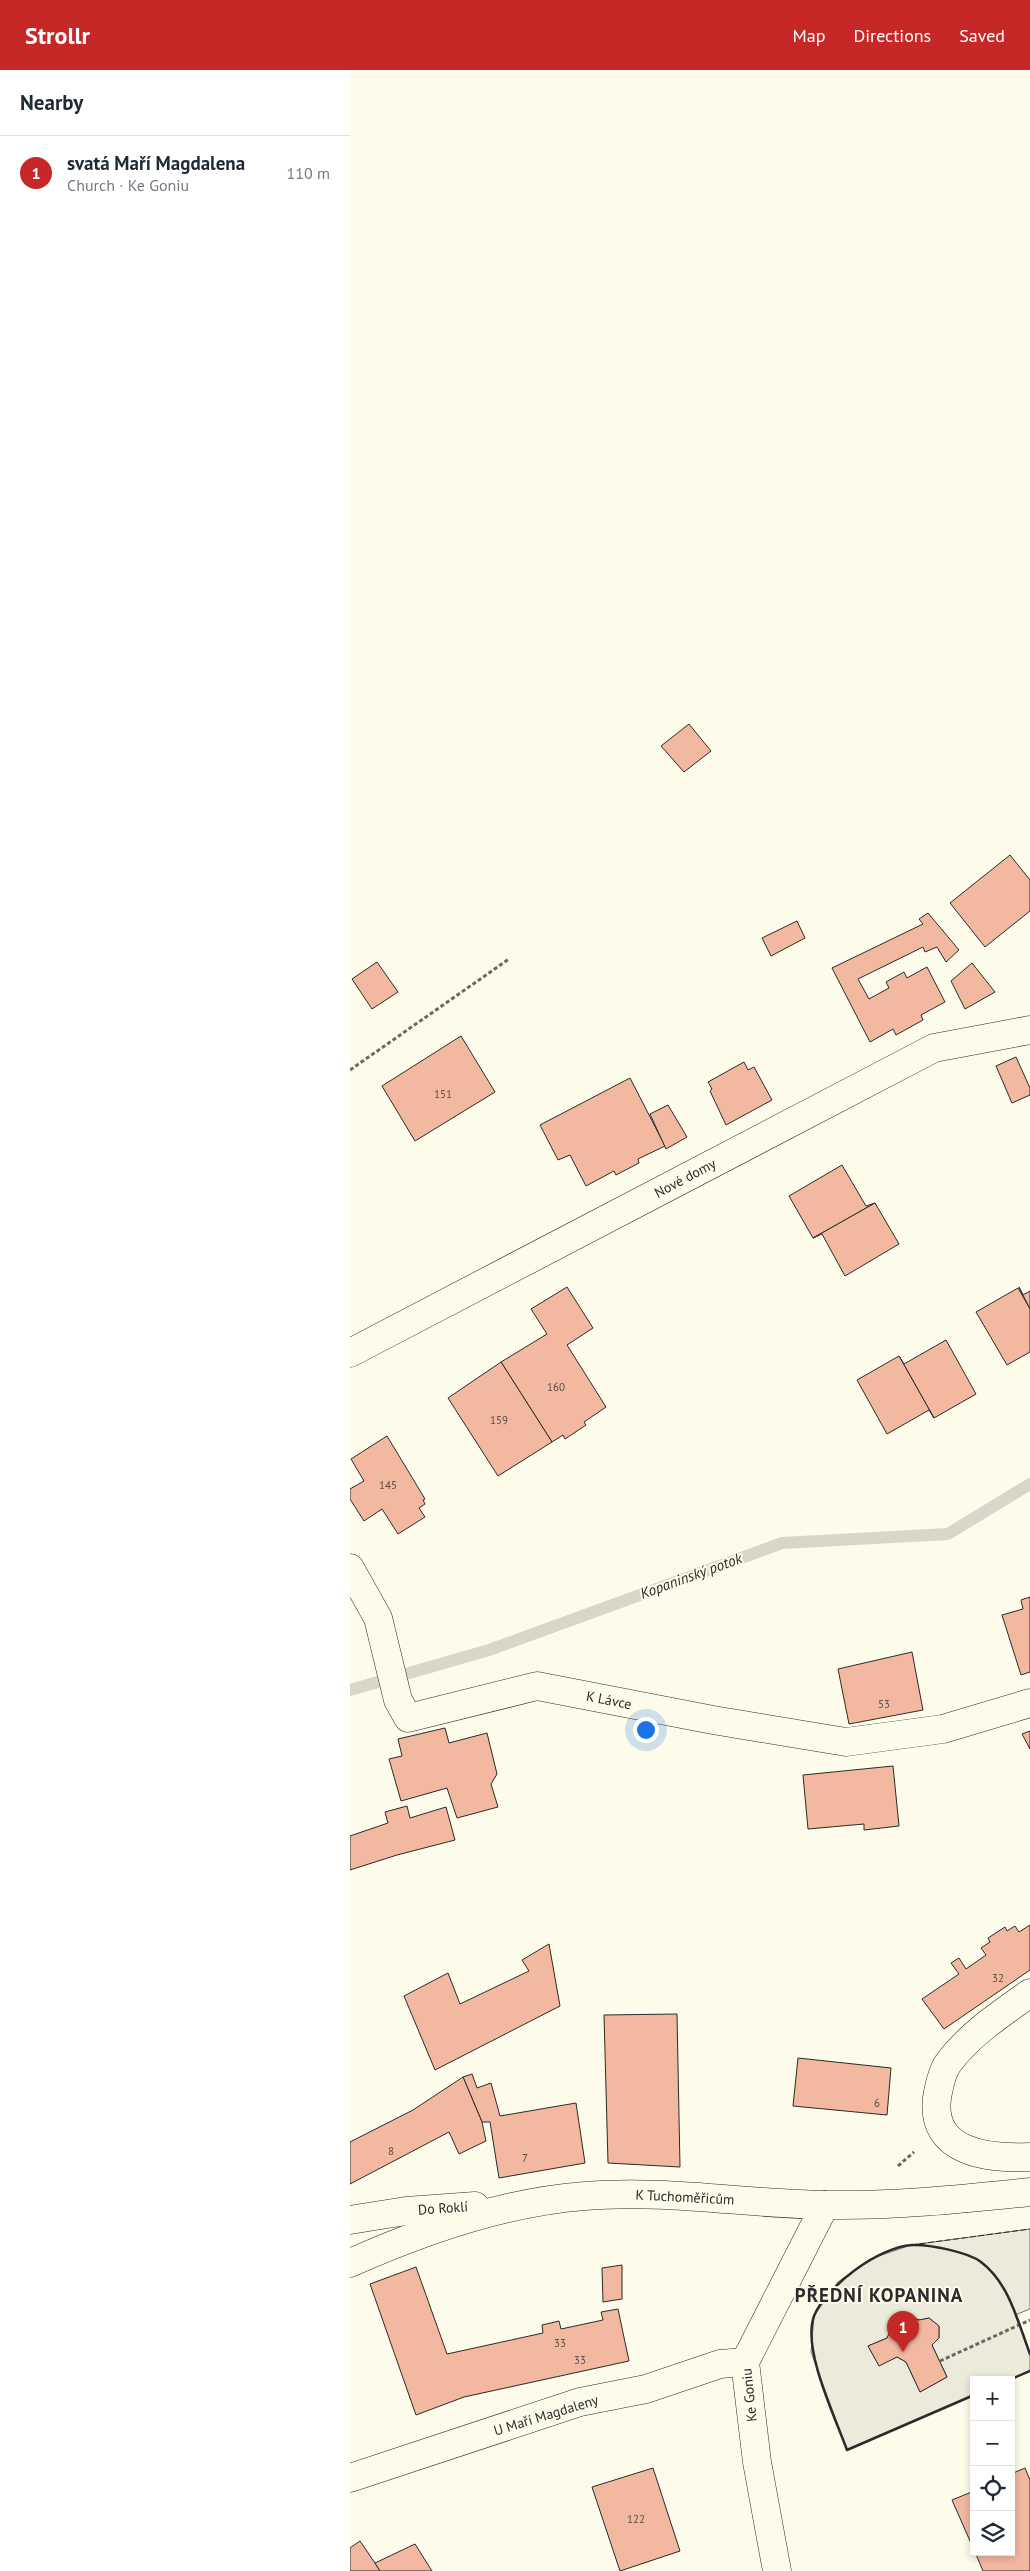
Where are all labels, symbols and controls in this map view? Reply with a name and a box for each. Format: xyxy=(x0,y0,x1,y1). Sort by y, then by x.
text: Strollr xyxy=(25,20,90,51)
text: Map xyxy=(793,24,825,47)
text: Directions xyxy=(853,24,931,47)
text: Saved xyxy=(959,24,1005,47)
text: Nearby xyxy=(20,89,83,116)
text: svatá Maří Magdalena xyxy=(67,151,245,175)
text: 1 xyxy=(31,163,41,183)
text: 110 m xyxy=(287,163,330,183)
text: Church · Ke Goniu xyxy=(67,175,189,195)
house number: 151 xyxy=(434,1087,452,1101)
street label: Nové domy xyxy=(651,1154,719,1202)
house number: 160 xyxy=(547,1380,565,1394)
house number: 159 xyxy=(490,1413,508,1427)
house number: 145 xyxy=(379,1478,397,1492)
water label: Kopaninský potok xyxy=(637,1548,746,1603)
street label: K Lávce xyxy=(585,1687,633,1713)
house number: 53 xyxy=(878,1697,890,1711)
your location xyxy=(633,1717,659,1743)
house number: 32 xyxy=(992,1971,1004,1985)
house number: 6 xyxy=(874,2096,880,2110)
house number: 8 xyxy=(388,2144,394,2158)
house number: 7 xyxy=(522,2151,528,2165)
street label: K Tuchoměřicům xyxy=(635,2185,735,2209)
street label: Do Roklí xyxy=(417,2197,469,2219)
district label: PŘEDNÍ KOPANINA xyxy=(795,2283,963,2307)
pin: 1 xyxy=(887,2311,919,2352)
house number: 33 xyxy=(554,2336,566,2350)
house number: 33 xyxy=(574,2353,586,2367)
street label: Ke Goniu xyxy=(737,2367,761,2423)
map controls xyxy=(970,2376,1015,2556)
button: + xyxy=(970,2376,1015,2421)
street label: U Maří Magdaleny xyxy=(491,2390,601,2439)
button: − xyxy=(970,2421,1015,2466)
button: locate xyxy=(970,2466,1015,2511)
button: layers xyxy=(970,2511,1015,2556)
house number: 122 xyxy=(627,2512,645,2526)

